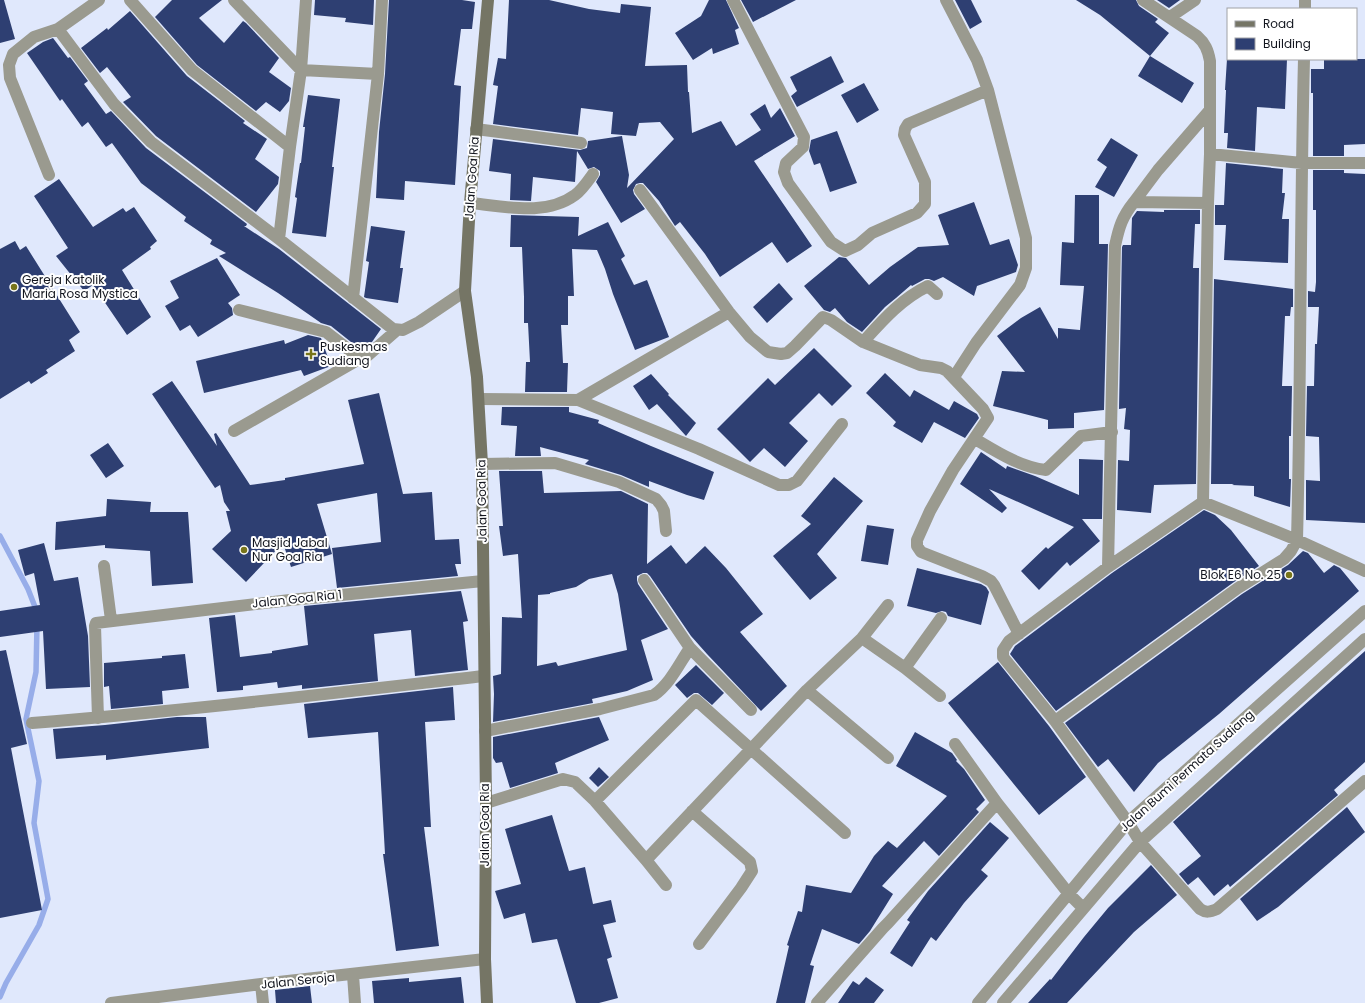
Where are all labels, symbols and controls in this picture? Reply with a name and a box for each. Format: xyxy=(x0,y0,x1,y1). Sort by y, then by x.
legend xyxy=(1227,8,1357,60)
text: Road xyxy=(1263,15,1294,32)
text: Building xyxy=(1263,35,1311,52)
street label: Jalan Goa Ria xyxy=(460,136,483,220)
place label: Gereja Katolik Maria Rosa Mystica xyxy=(22,271,138,302)
marker: Gereja Katolik Maria Rosa Mystica xyxy=(9,282,19,292)
place label: Puskesmas Sudiang xyxy=(320,338,388,369)
marker: Puskesmas Sudiang xyxy=(305,348,317,360)
street label: Jalan Goa Ria xyxy=(472,459,491,543)
place label: Masjid Jabal Nur Goa Ria xyxy=(252,534,328,565)
marker: Masjid Jabal Nur Goa Ria xyxy=(239,545,249,555)
place label: Blok E6 No. 25 xyxy=(1200,566,1281,583)
marker: Blok E6 No. 25 xyxy=(1284,570,1294,580)
street label: Jalan Goa Ria 1 xyxy=(251,585,343,612)
street label: Jalan Bumi Permata Sudiang xyxy=(1116,706,1257,835)
street label: Jalan Goa Ria xyxy=(476,783,493,867)
street label: Jalan Seroja xyxy=(260,968,336,993)

